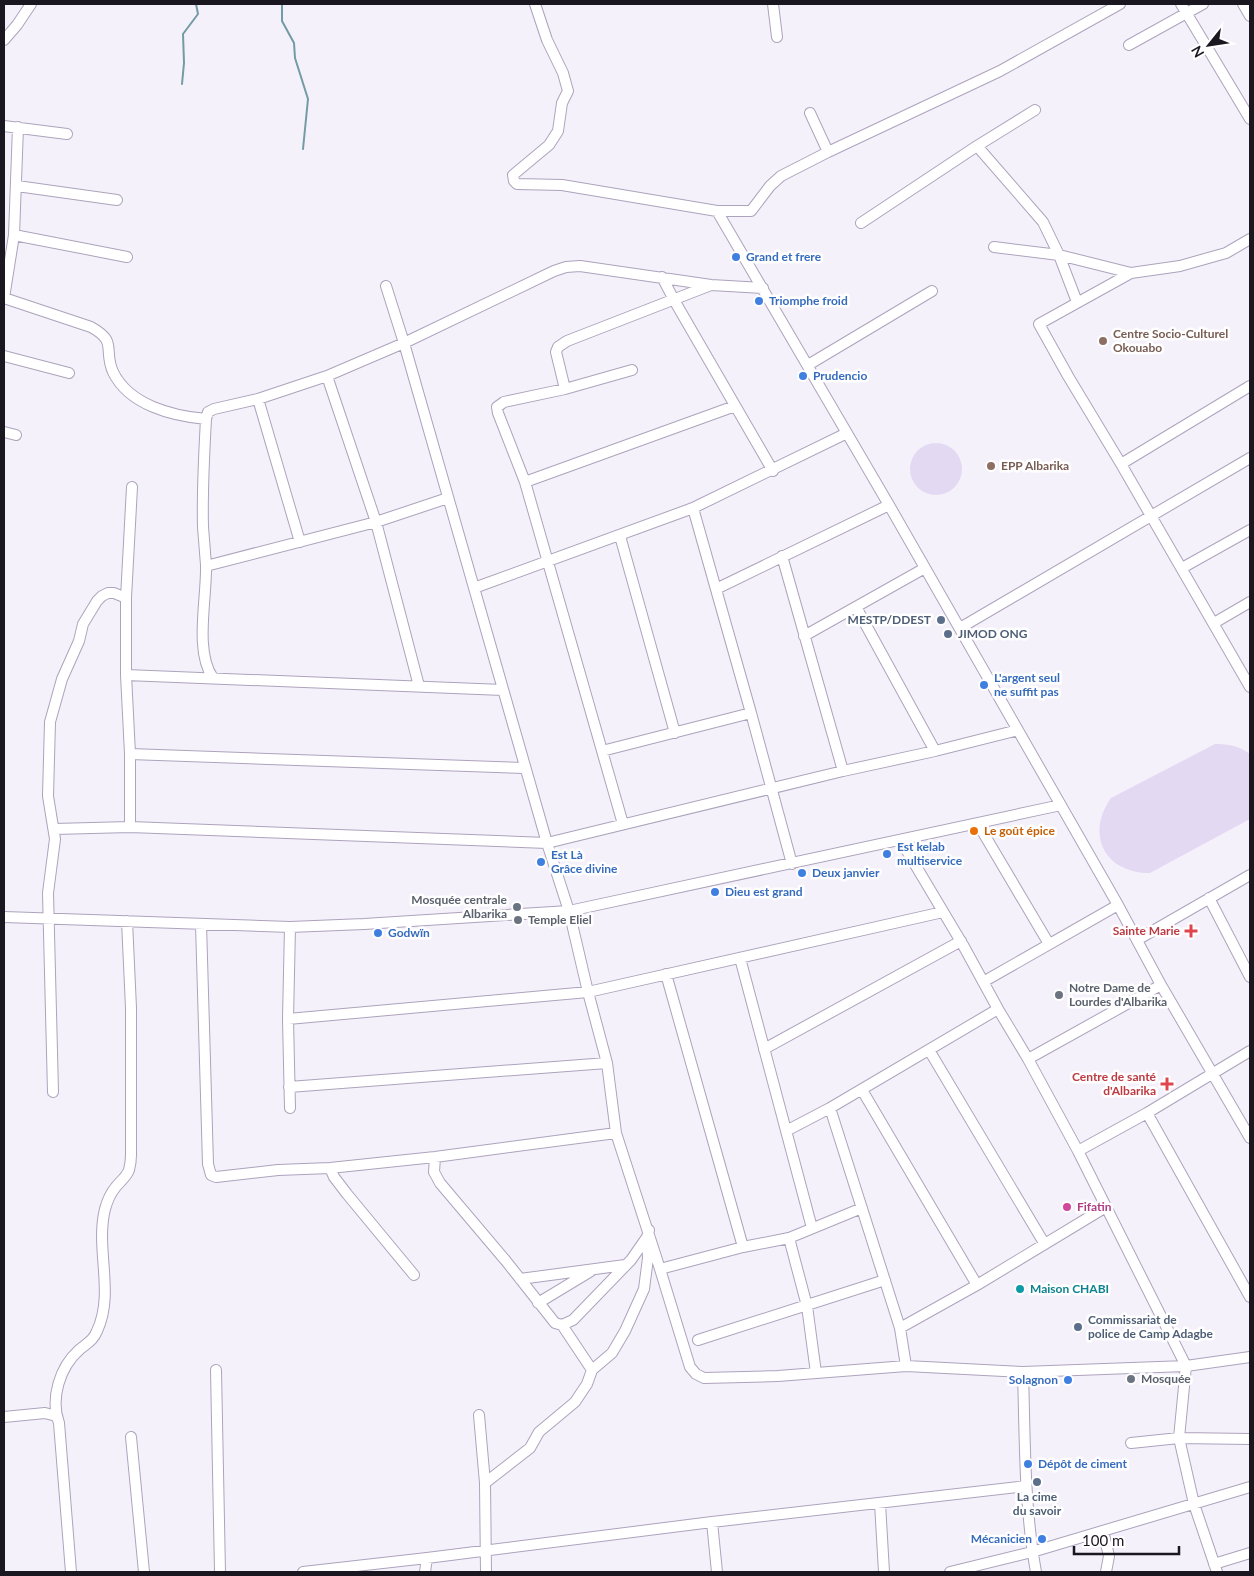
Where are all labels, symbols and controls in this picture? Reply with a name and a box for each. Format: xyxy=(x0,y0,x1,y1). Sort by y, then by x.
north arrow xyxy=(1184,20,1234,70)
text: N xyxy=(1187,43,1207,61)
place label: Grand et frere xyxy=(746,249,822,264)
marker: Grand et frere xyxy=(730,251,742,263)
place label: Triomphe froid xyxy=(769,293,848,308)
marker: Triomphe froid xyxy=(753,295,765,307)
place label: Centre Socio-Culturel Okouabo xyxy=(1113,326,1228,355)
marker: Centre Socio-Culturel Okouabo xyxy=(1097,335,1109,347)
place label: Prudencio xyxy=(813,368,867,383)
marker: Prudencio xyxy=(797,370,809,382)
place label: EPP Albarika xyxy=(1001,458,1069,473)
marker: EPP Albarika xyxy=(985,460,997,472)
place label: MESTP/DDEST xyxy=(848,612,932,627)
marker: MESTP/DDEST xyxy=(935,614,947,626)
place label: JIMOD ONG xyxy=(958,626,1028,641)
marker: JIMOD ONG xyxy=(942,628,954,640)
place label: L'argent seul ne suffit pas xyxy=(994,670,1060,699)
marker: L'argent seul ne suffit pas xyxy=(978,679,990,691)
place label: Le goût épice xyxy=(984,823,1055,838)
marker: Le goût épice xyxy=(968,825,980,837)
place label: Est kelab multiservice xyxy=(897,839,963,868)
place label: Est Là Grâce divine xyxy=(551,847,618,876)
marker: Est kelab multiservice xyxy=(881,848,893,860)
marker: Est Là Grâce divine xyxy=(535,856,547,868)
place label: Deux janvier xyxy=(812,865,880,880)
marker: Deux janvier xyxy=(796,867,808,879)
place label: Dieu est grand xyxy=(725,884,803,899)
marker: Dieu est grand xyxy=(709,886,721,898)
place label: Mosquée centrale Albarika xyxy=(411,892,508,921)
marker: Mosquée centrale Albarika xyxy=(511,901,523,913)
place label: Temple Eliel xyxy=(528,912,592,927)
marker: Temple Eliel xyxy=(512,914,524,926)
place label: Sainte Marie xyxy=(1113,923,1181,938)
marker: Sainte Marie xyxy=(1184,924,1198,938)
place label: Godwïn xyxy=(388,925,430,940)
marker: Godwïn xyxy=(372,927,384,939)
place label: Notre Dame de Lourdes d'Albarika xyxy=(1069,980,1167,1009)
marker: Notre Dame de Lourdes d'Albarika xyxy=(1053,989,1065,1001)
place label: Centre de santé d'Albarika xyxy=(1072,1069,1157,1098)
marker: Centre de santé d'Albarika xyxy=(1160,1077,1174,1091)
place label: Fifatin xyxy=(1077,1199,1112,1214)
marker: Fifatin xyxy=(1061,1201,1073,1213)
place label: Maison CHABI xyxy=(1030,1281,1109,1296)
marker: Maison CHABI xyxy=(1014,1283,1026,1295)
place label: Commissariat de police de Camp Adagbe xyxy=(1088,1312,1214,1341)
marker: Commissariat de police de Camp Adagbe xyxy=(1072,1321,1084,1333)
place label: Mosquée xyxy=(1141,1371,1191,1386)
place label: Solagnon xyxy=(1009,1372,1058,1387)
marker: Mosquée xyxy=(1125,1373,1137,1385)
marker: Solagnon xyxy=(1062,1374,1074,1386)
place label: Dépôt de ciment xyxy=(1038,1456,1128,1471)
marker: Dépôt de ciment xyxy=(1022,1458,1034,1470)
marker: La cime du savoir xyxy=(1031,1476,1043,1488)
place label: La cime du savoir xyxy=(1013,1489,1062,1518)
scale bar xyxy=(1074,1524,1179,1556)
place label: Mécanicien xyxy=(971,1531,1032,1546)
text: 100 m xyxy=(1082,1531,1124,1549)
marker: Mécanicien xyxy=(1036,1533,1048,1545)

